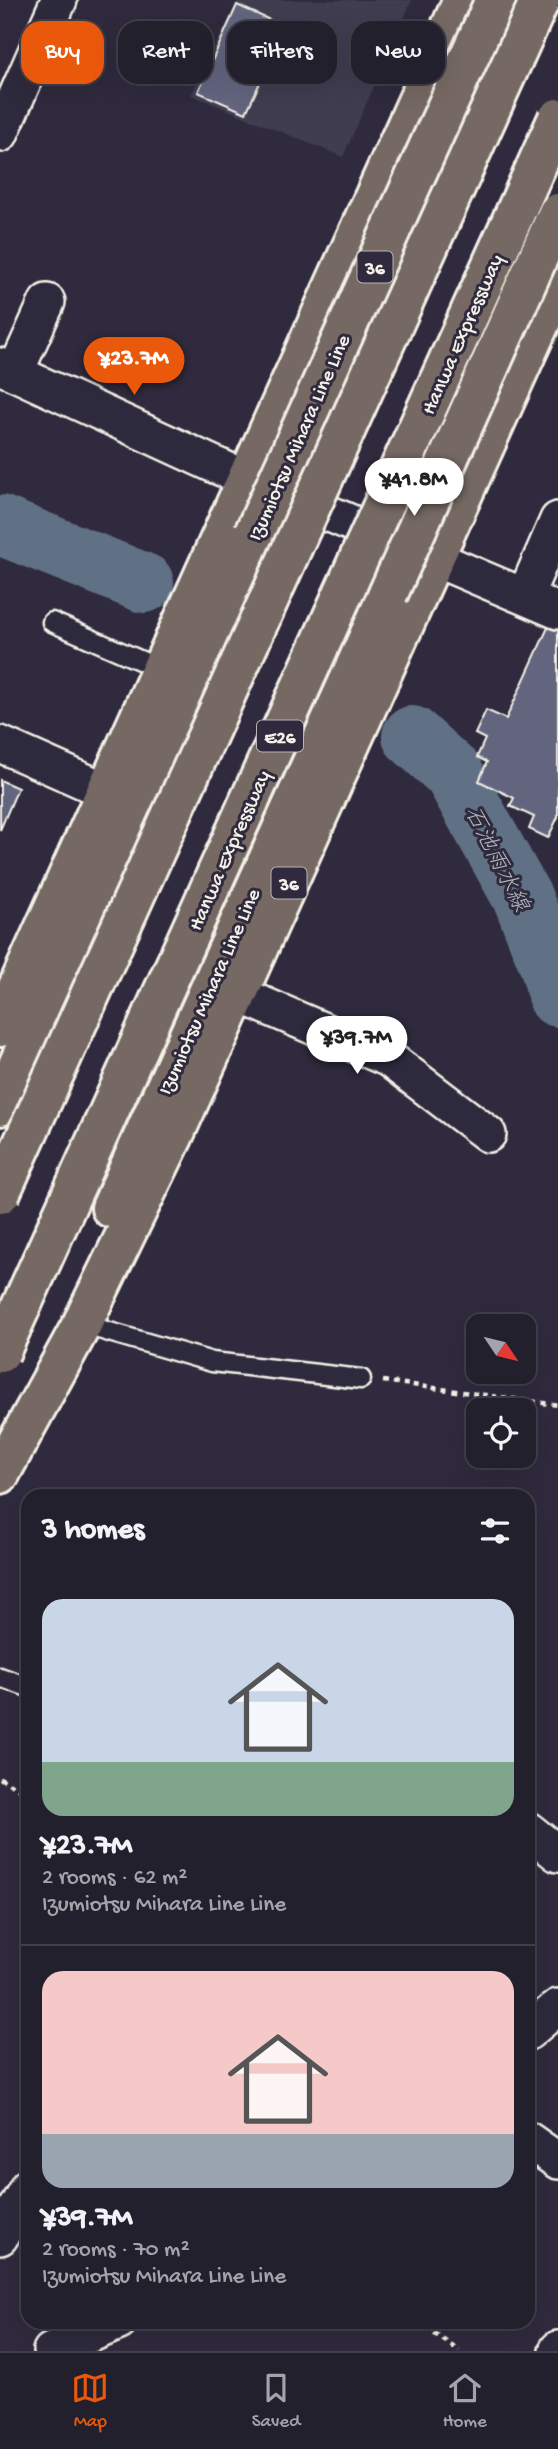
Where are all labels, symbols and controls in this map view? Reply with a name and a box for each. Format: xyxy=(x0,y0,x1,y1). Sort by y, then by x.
chip: Buy xyxy=(21,21,104,84)
chip: Rent xyxy=(118,21,213,84)
chip: Filters xyxy=(227,21,337,84)
chip: New xyxy=(351,21,445,84)
street label: Hanwa Expressway xyxy=(418,251,511,420)
road number: 36 xyxy=(358,252,392,282)
street label: Izumiotsu Mihara Line Line xyxy=(244,330,358,545)
pin: ¥23.7M xyxy=(77,338,191,397)
text: ¥23.7M xyxy=(99,346,169,373)
pin: ¥41.8M xyxy=(357,458,471,518)
text: ¥41.8M xyxy=(381,467,447,494)
road number: E26 xyxy=(257,720,303,751)
street label: Hanwa Expressway xyxy=(185,767,278,936)
water label: 石池雨水線 xyxy=(457,802,534,918)
road number: 36 xyxy=(272,868,306,898)
street label: Izumiotsu Mihara Line Line xyxy=(154,884,268,1099)
pin: ¥39.7M xyxy=(300,1016,414,1076)
text: ¥39.7M xyxy=(322,1025,392,1052)
north arrow xyxy=(466,1314,536,1384)
map controls xyxy=(466,1314,536,1468)
button: locate xyxy=(466,1398,536,1468)
icon: filters xyxy=(476,1512,514,1550)
text: 3 homes xyxy=(42,1514,144,1549)
icon: home xyxy=(215,1644,341,1770)
text: ¥23.7M xyxy=(42,1830,132,1865)
text: 2 rooms · 62 m² xyxy=(42,1865,187,1892)
text: Izumiotsu Mihara Line Line xyxy=(42,1892,286,1919)
icon: home xyxy=(215,2016,341,2142)
text: ¥39.7M xyxy=(42,2202,132,2237)
text: 2 rooms · 70 m² xyxy=(42,2237,190,2264)
text: Izumiotsu Mihara Line Line xyxy=(42,2264,286,2291)
tab: Map xyxy=(71,2369,109,2434)
tab: Saved xyxy=(252,2369,300,2434)
tab: Home xyxy=(443,2369,487,2434)

